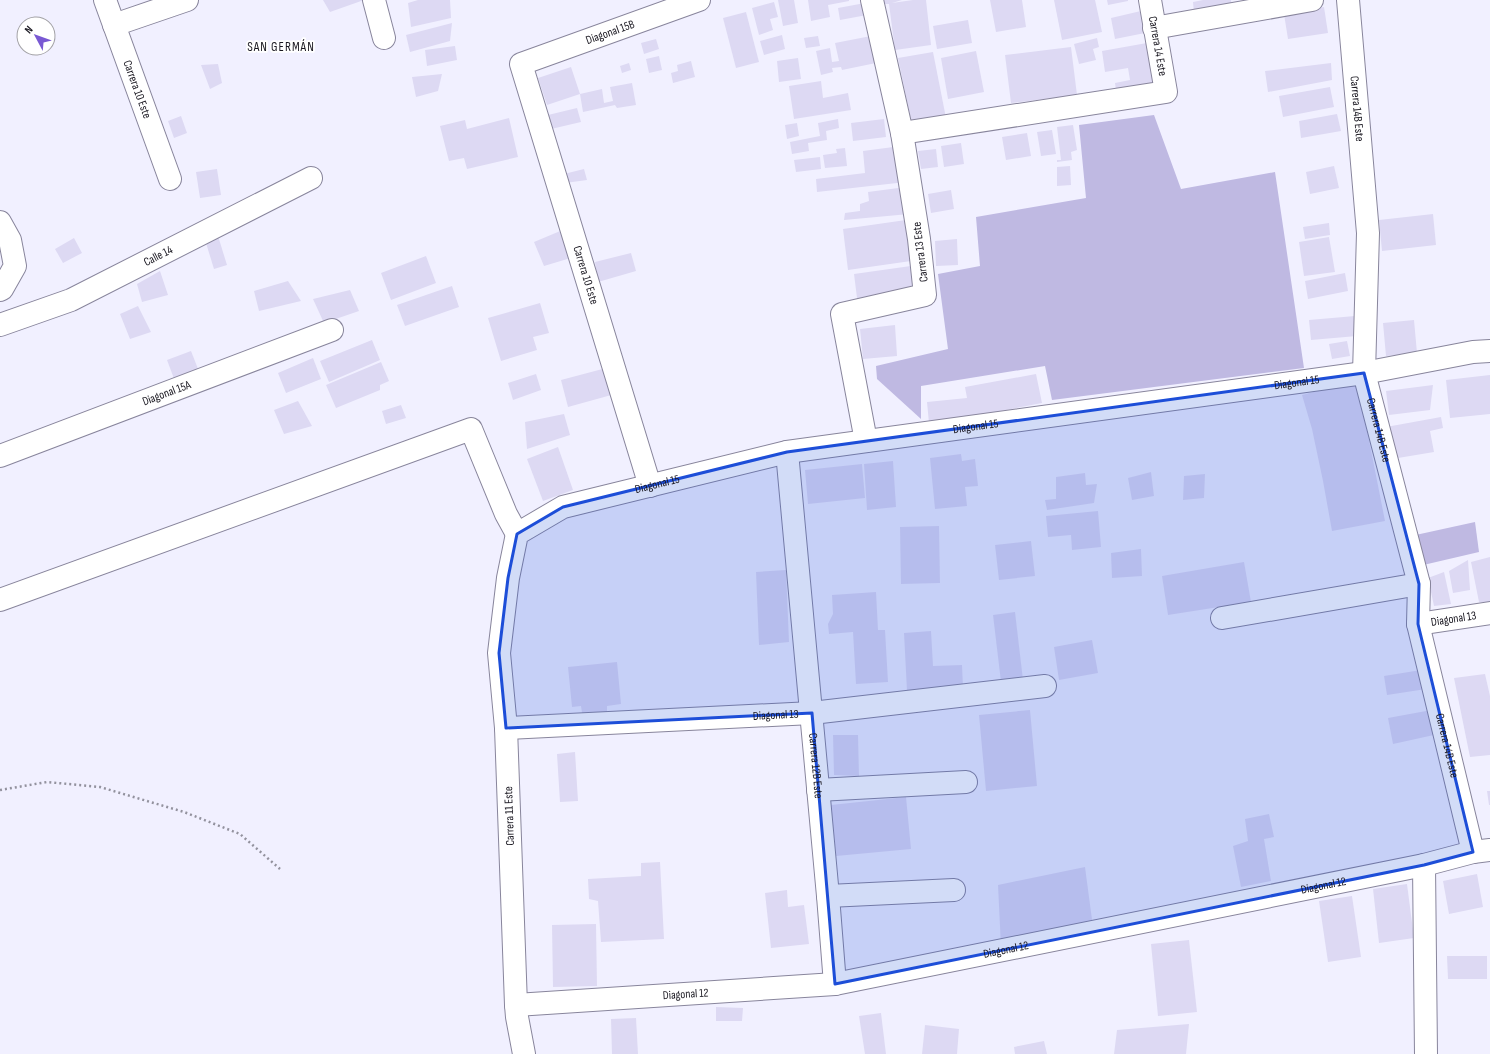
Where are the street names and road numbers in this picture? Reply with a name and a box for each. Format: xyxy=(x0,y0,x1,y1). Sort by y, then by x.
street label: Carrera 14 Este xyxy=(1145,15,1170,77)
street label: Diagonal 15B xyxy=(584,17,637,48)
street label: Carrera 10 Este xyxy=(120,58,154,121)
street label: Carrera 14B Este xyxy=(1347,75,1367,142)
street label: Carrera 13 Este xyxy=(909,221,932,283)
street label: Calle 14 xyxy=(141,243,175,270)
street label: Carrera 10 Este xyxy=(569,244,602,306)
street label: Diagonal 15 xyxy=(1273,372,1320,393)
street label: Diagonal 15A xyxy=(140,377,194,409)
street label: Carrera 14B Este xyxy=(1363,397,1394,464)
street label: Diagonal 15 xyxy=(952,416,999,437)
street label: Diagonal 15 xyxy=(633,472,681,497)
street label: Diagonal 13 xyxy=(1430,608,1477,630)
street label: Diagonal 13 xyxy=(753,707,799,724)
street label: Carrera 14B Este xyxy=(1432,712,1462,780)
street label: Carrera 12B Este xyxy=(805,732,826,799)
street label: Carrera 11 Este xyxy=(501,786,518,846)
street label: Diagonal 12 xyxy=(1300,874,1347,898)
street label: Diagonal 12 xyxy=(982,938,1030,962)
street label: Diagonal 12 xyxy=(662,985,709,1003)

